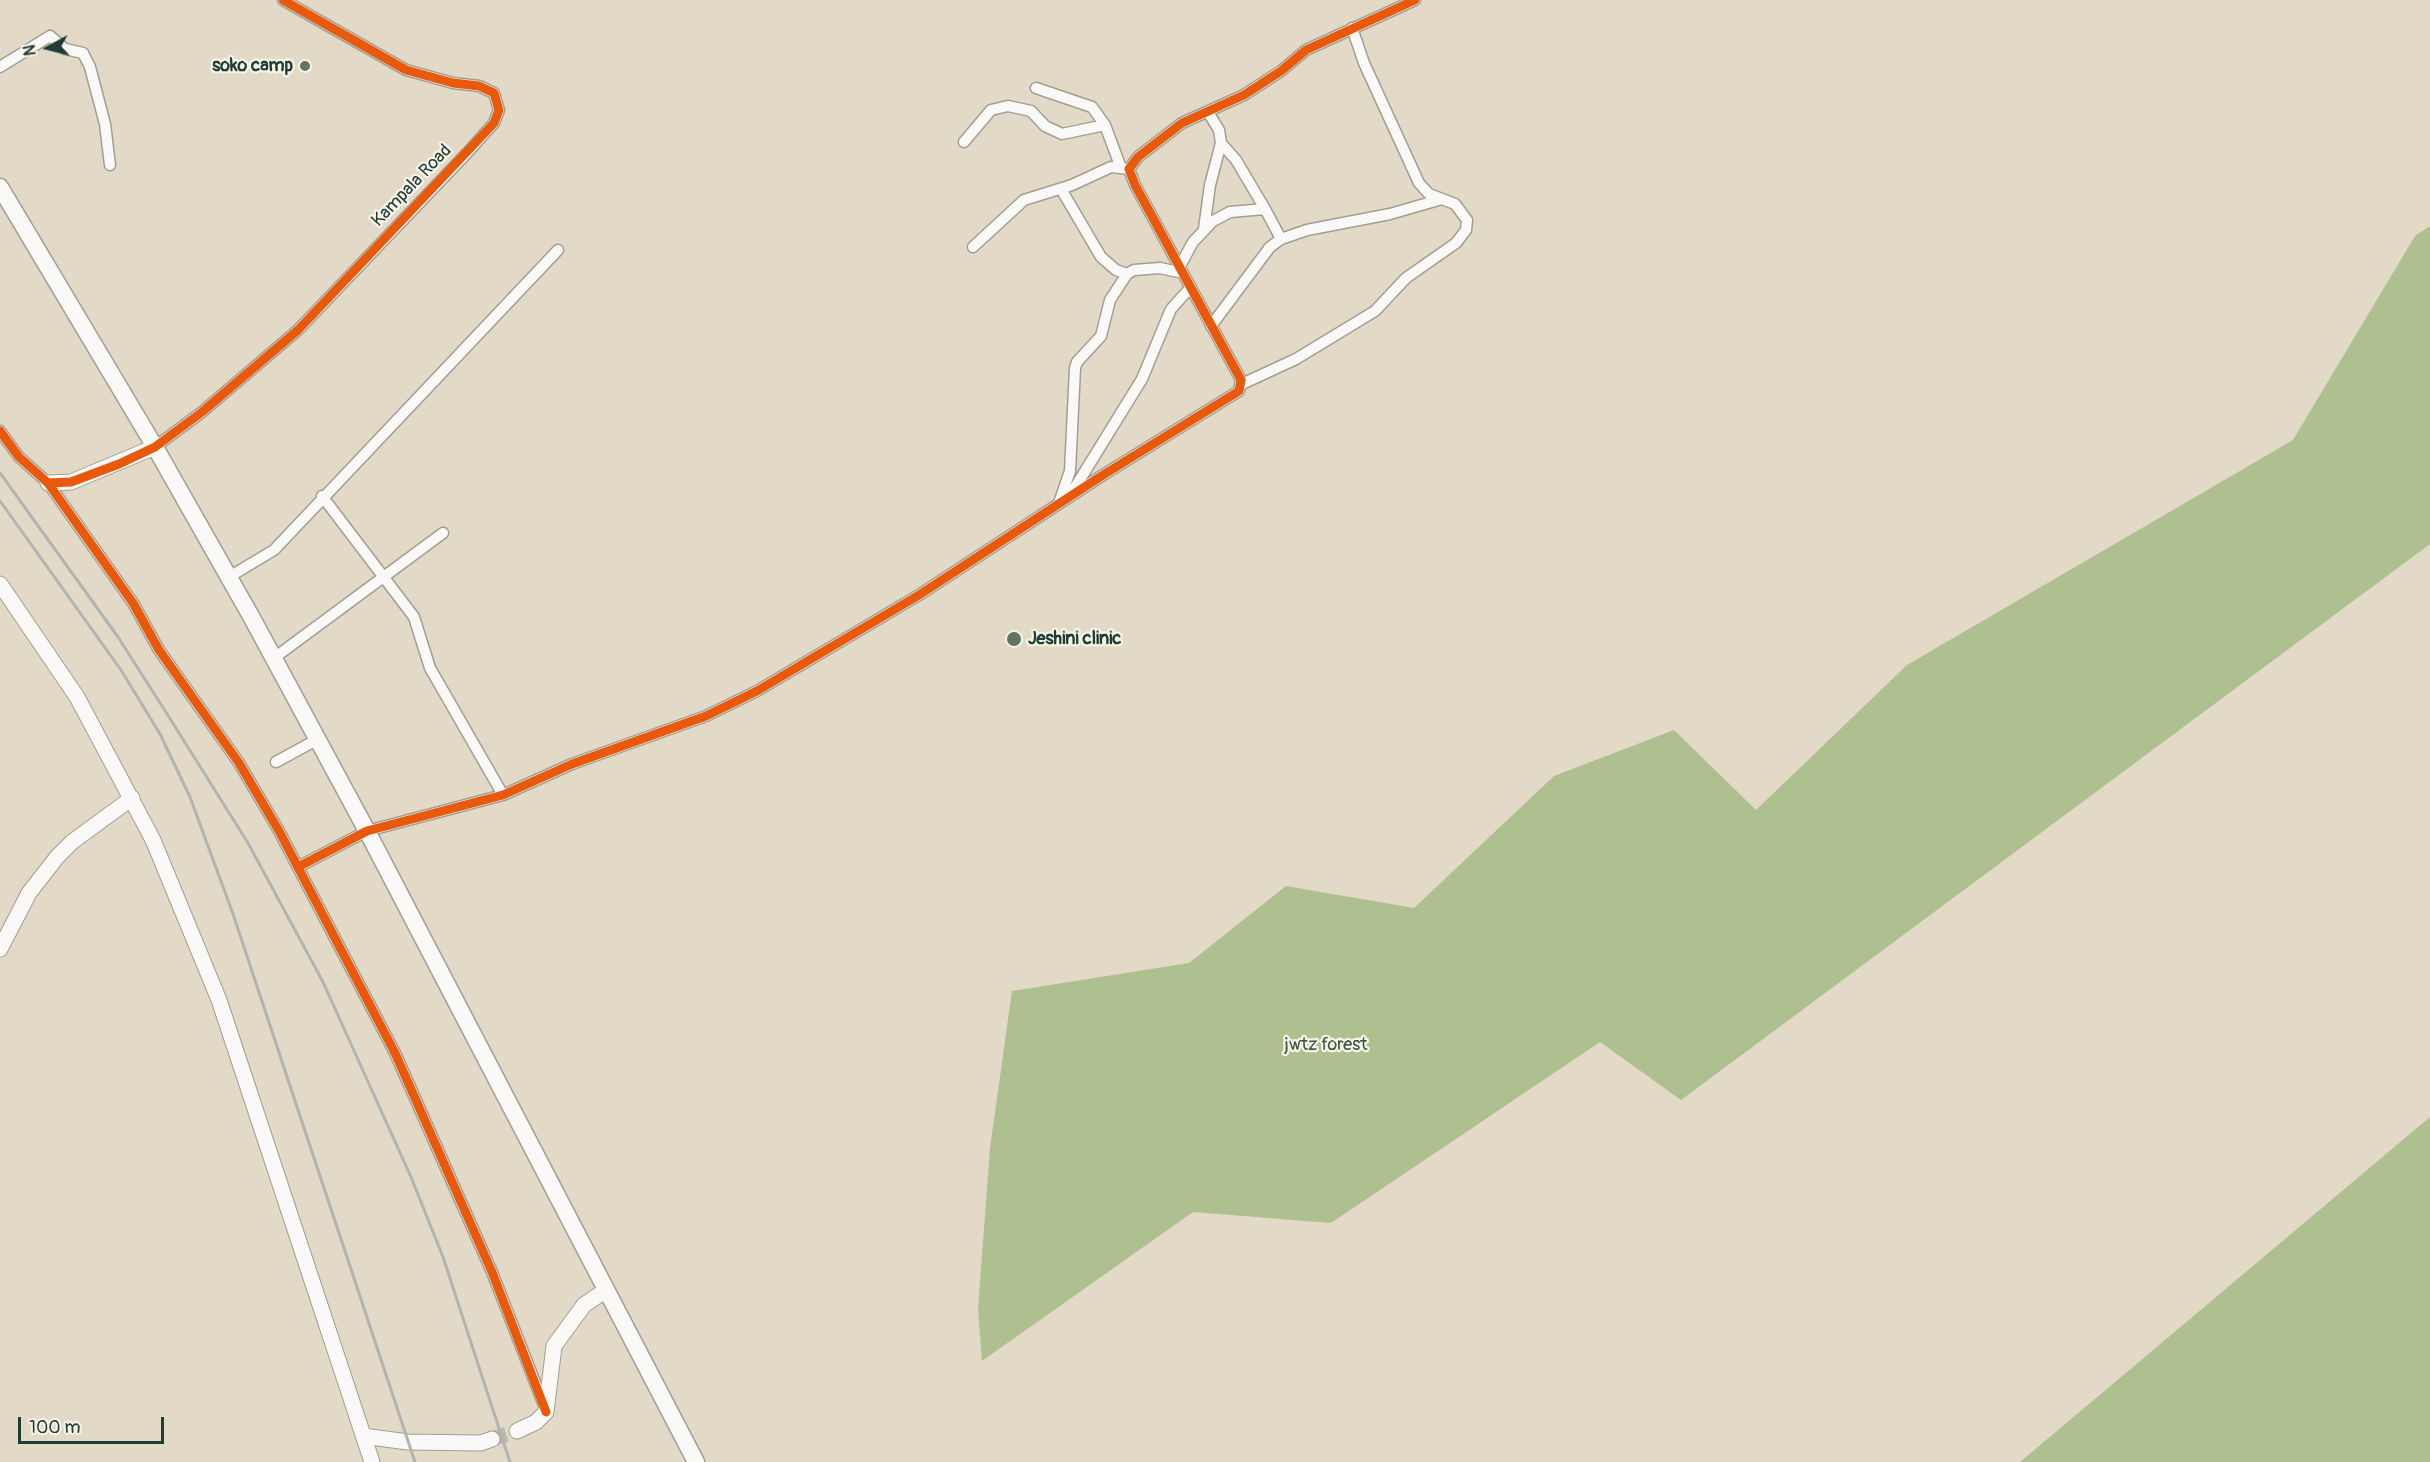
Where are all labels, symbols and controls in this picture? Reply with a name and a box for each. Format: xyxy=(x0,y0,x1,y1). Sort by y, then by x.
north arrow xyxy=(18,18,78,78)
text: N xyxy=(20,44,41,57)
place label: soko camp xyxy=(212,55,293,77)
marker: soko camp xyxy=(298,59,312,73)
street label: Kampala Road xyxy=(367,140,457,232)
place label: Jeshini clinic xyxy=(1028,628,1121,650)
marker: Jeshini clinic xyxy=(1005,630,1023,648)
park label: jwtz forest xyxy=(1285,1034,1367,1056)
scale bar xyxy=(21,1405,166,1443)
text: 100 m xyxy=(29,1416,81,1439)

